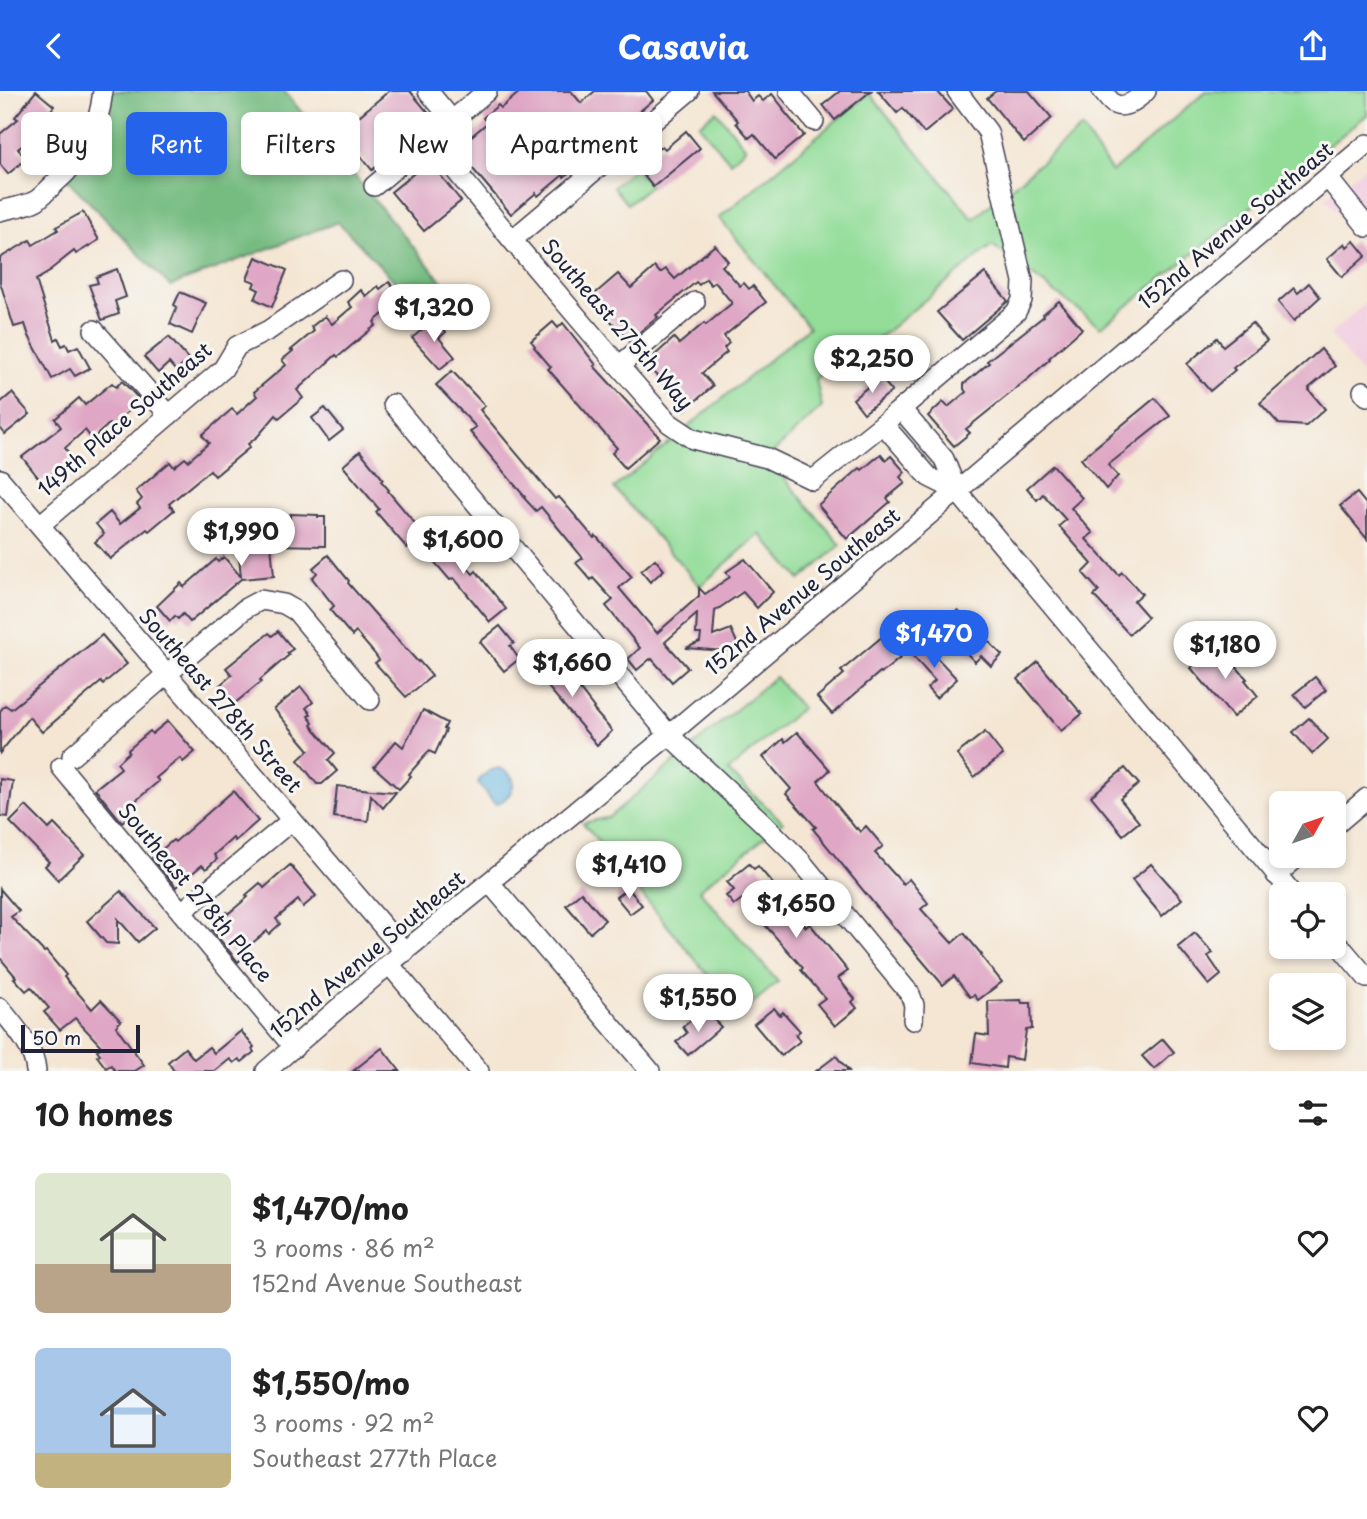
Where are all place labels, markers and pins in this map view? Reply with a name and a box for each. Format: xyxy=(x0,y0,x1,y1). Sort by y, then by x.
pin: $1,320 xyxy=(377,285,491,344)
pin: $2,250 xyxy=(815,335,929,395)
pin: $1,990 xyxy=(184,509,298,568)
pin: $1,600 xyxy=(406,517,520,576)
pin: $1,470 xyxy=(877,611,991,670)
pin: $1,180 xyxy=(1168,621,1282,681)
pin: $1,660 xyxy=(515,639,629,699)
pin: $1,410 xyxy=(572,841,686,901)
pin: $1,650 xyxy=(739,881,853,940)
pin: $1,550 xyxy=(641,975,755,1034)

